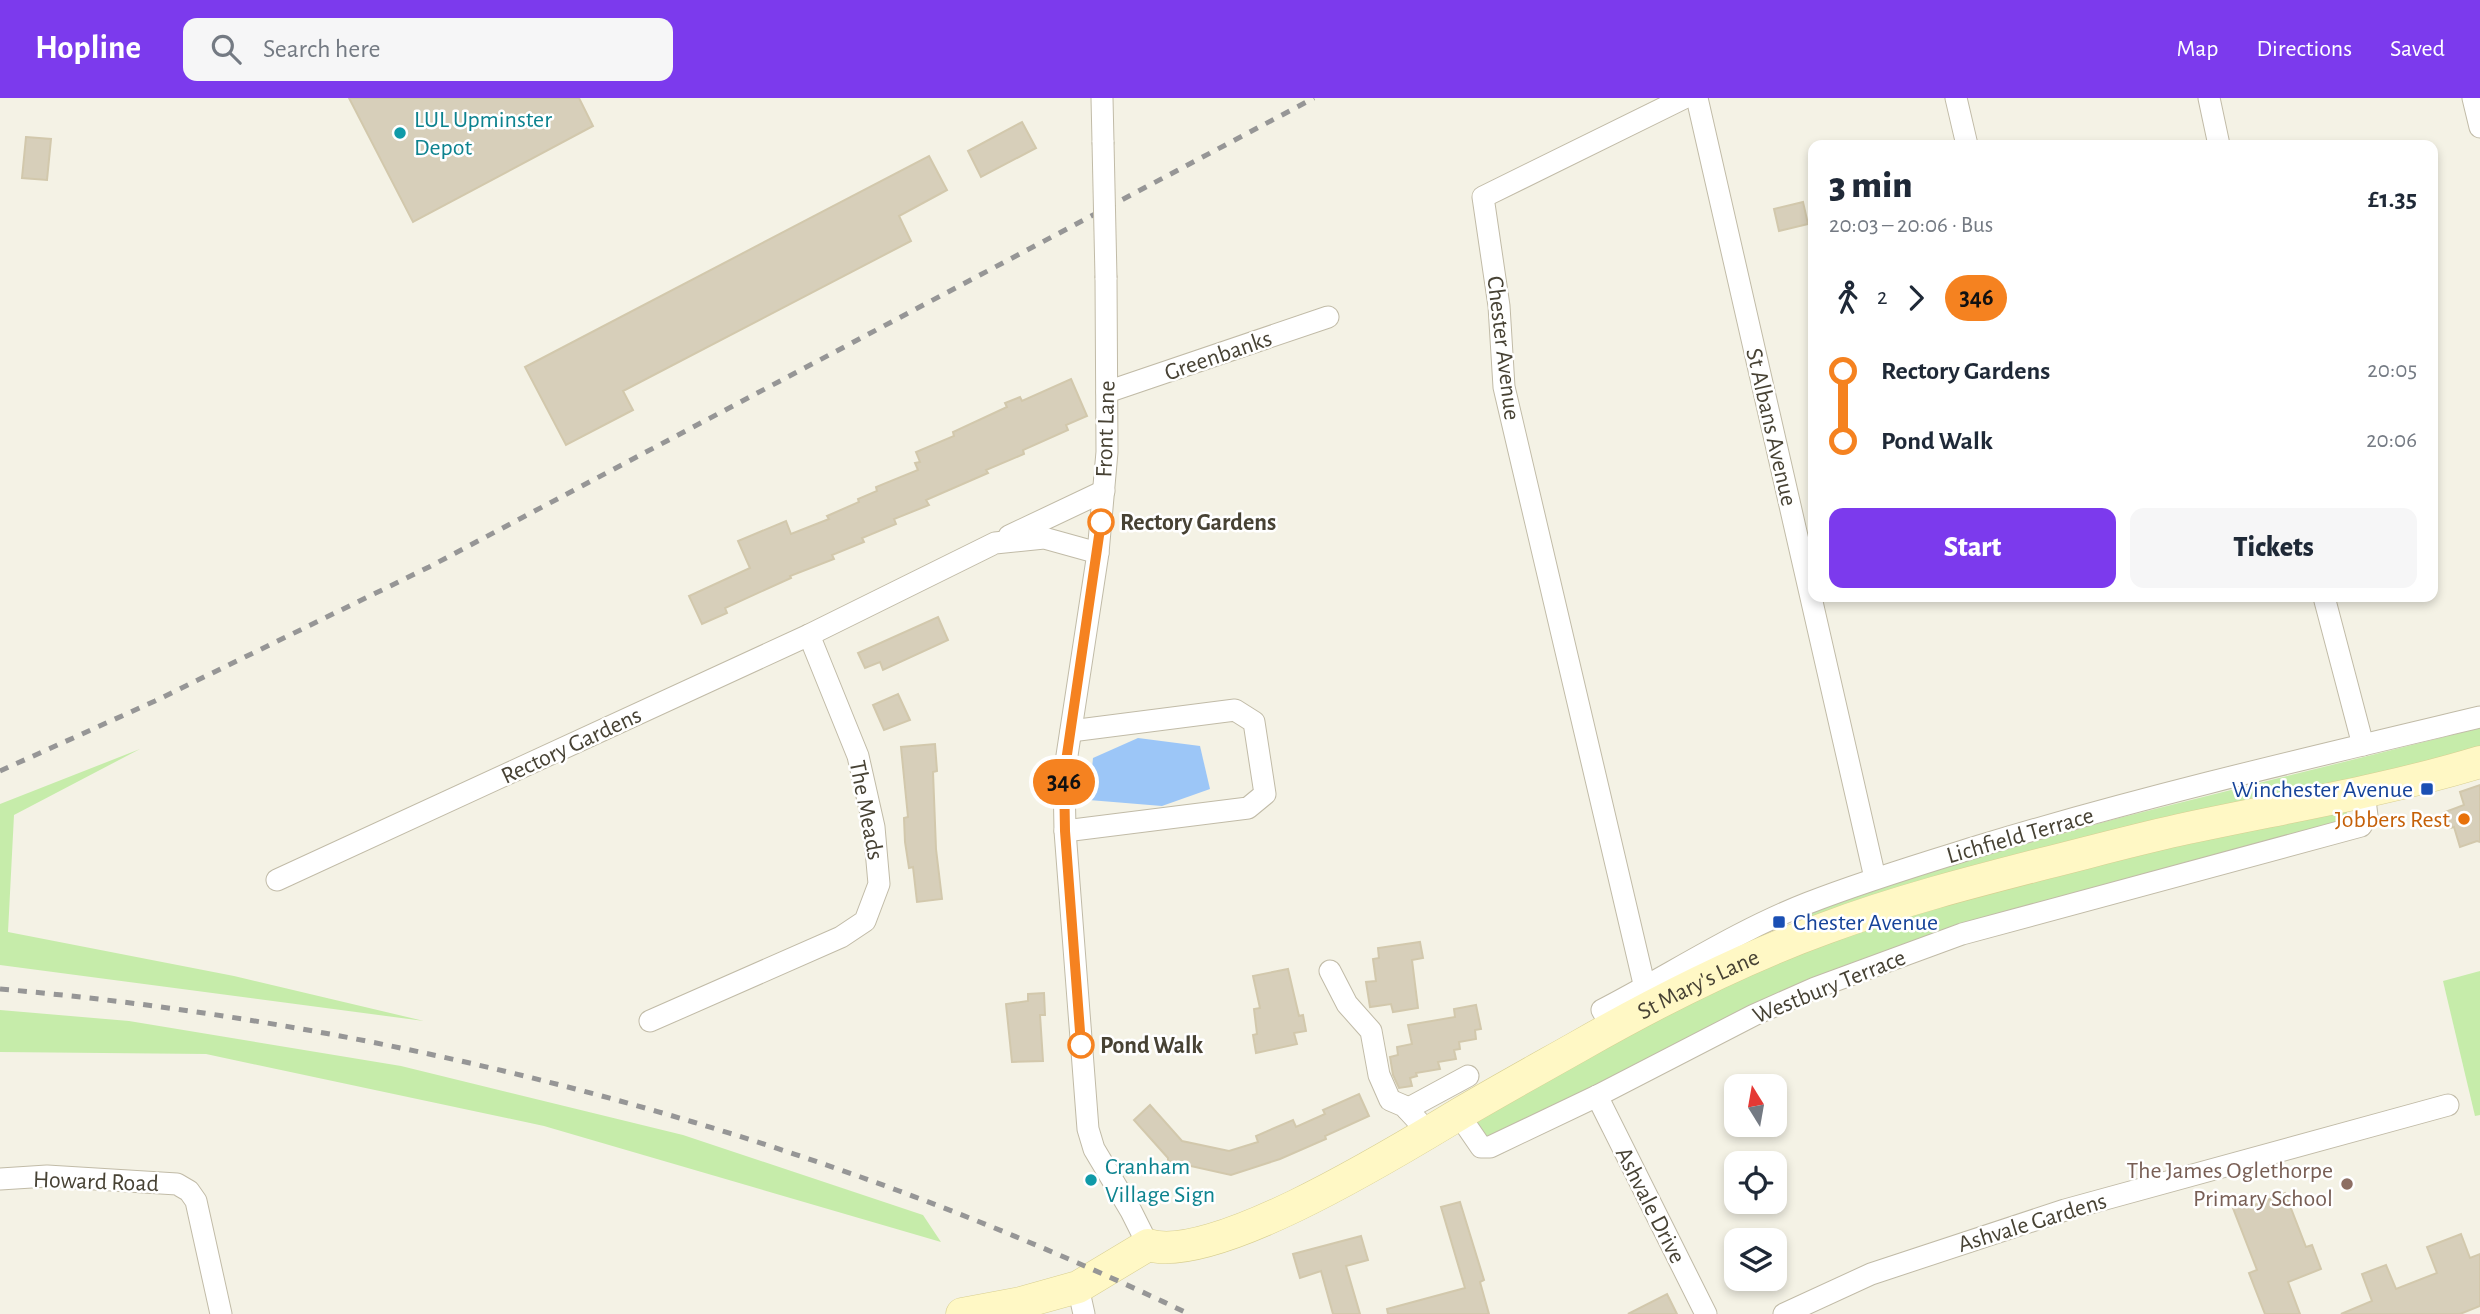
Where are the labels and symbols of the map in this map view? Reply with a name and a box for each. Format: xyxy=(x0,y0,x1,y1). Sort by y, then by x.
place label: LUL Upminster Depot xyxy=(414,108,552,160)
marker: LUL Upminster Depot xyxy=(392,125,408,141)
street label: Chester Avenue xyxy=(1482,275,1524,422)
street label: Greenbanks xyxy=(1162,326,1275,385)
street label: St Albans Avenue xyxy=(1741,346,1801,508)
street label: Front Lane xyxy=(1092,380,1120,478)
marker: Rectory Gardens xyxy=(1088,509,1114,535)
place label: Rectory Gardens xyxy=(1120,511,1276,535)
street label: Rectory Gardens xyxy=(498,703,645,789)
street label: The Meads xyxy=(845,758,887,862)
line badge: 346 xyxy=(1024,759,1104,805)
place label: Winchester Avenue xyxy=(2232,778,2413,802)
marker: Winchester Avenue xyxy=(2419,781,2435,797)
street label: Lichfield Terrace xyxy=(1944,803,2097,868)
place label: Jobbers Rest xyxy=(2335,808,2450,832)
marker: Jobbers Rest xyxy=(2456,811,2472,827)
place label: Chester Avenue xyxy=(1793,911,1938,935)
marker: Chester Avenue xyxy=(1771,914,1787,930)
street label: St Mary's Lane xyxy=(1634,945,1763,1024)
street label: Westbury Terrace xyxy=(1750,945,1909,1028)
marker: Pond Walk xyxy=(1068,1032,1094,1058)
place label: Pond Walk xyxy=(1100,1034,1203,1058)
north arrow xyxy=(1724,1074,1787,1138)
street label: Ashvale Drive xyxy=(1611,1144,1690,1267)
place label: Cranham Village Sign xyxy=(1105,1155,1215,1207)
place label: The James Oglethorpe Primary School xyxy=(2126,1159,2333,1211)
street label: Howard Road xyxy=(33,1168,159,1196)
marker: Cranham Village Sign xyxy=(1083,1172,1099,1188)
marker: The James Oglethorpe Primary School xyxy=(2339,1176,2355,1192)
street label: Ashvale Gardens xyxy=(1955,1189,2109,1257)

